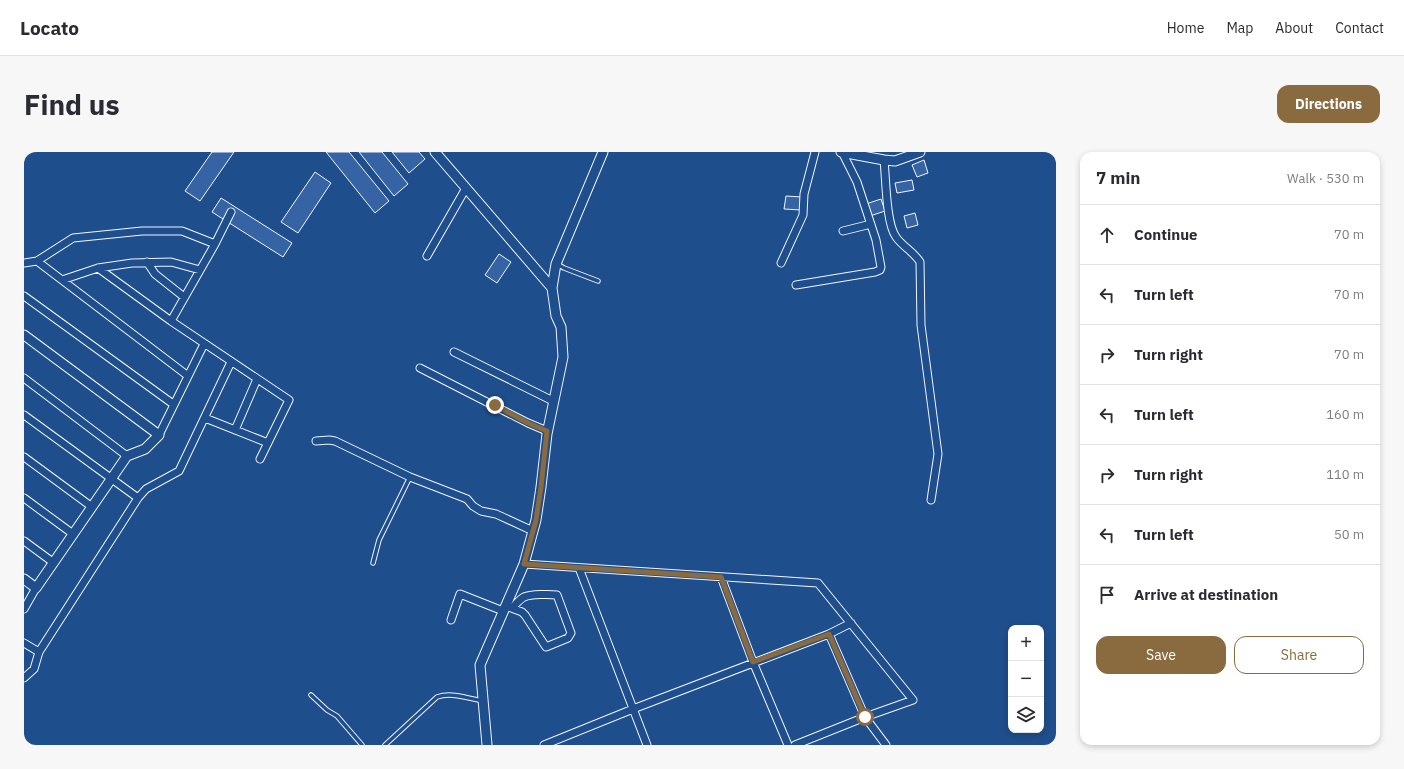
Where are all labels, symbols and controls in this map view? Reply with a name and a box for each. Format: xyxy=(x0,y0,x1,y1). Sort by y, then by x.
text: Locato xyxy=(20,16,79,40)
text: Home xyxy=(1167,19,1204,37)
text: Map xyxy=(1226,19,1253,37)
text: About xyxy=(1275,19,1313,37)
text: Contact xyxy=(1335,19,1384,37)
button: Directions xyxy=(1277,85,1380,123)
text: Find us xyxy=(24,86,120,123)
text: 7 min xyxy=(1096,167,1140,189)
text: Walk · 530 m xyxy=(1287,170,1364,187)
icon: ahead xyxy=(1096,224,1118,246)
text: Continue xyxy=(1134,225,1198,244)
text: 70 m xyxy=(1334,226,1364,243)
icon: left xyxy=(1096,284,1118,306)
text: Turn left xyxy=(1134,285,1194,304)
text: 70 m xyxy=(1334,286,1364,303)
icon: right xyxy=(1096,344,1118,366)
text: Turn right xyxy=(1134,345,1203,364)
text: 70 m xyxy=(1334,346,1364,363)
route end xyxy=(486,396,504,414)
icon: left xyxy=(1096,404,1118,426)
text: Turn left xyxy=(1134,405,1194,424)
text: 160 m xyxy=(1326,406,1364,423)
icon: right xyxy=(1096,464,1118,486)
text: Turn right xyxy=(1134,465,1203,484)
text: 110 m xyxy=(1326,466,1364,483)
icon: left xyxy=(1096,524,1118,546)
text: Turn left xyxy=(1134,525,1194,544)
text: 50 m xyxy=(1334,526,1364,543)
icon: arrive xyxy=(1096,584,1118,606)
text: Arrive at destination xyxy=(1134,585,1278,604)
map controls xyxy=(1008,625,1044,733)
button: + xyxy=(1008,625,1044,661)
button: Save xyxy=(1096,636,1226,674)
button: Share xyxy=(1234,636,1364,674)
button: − xyxy=(1008,661,1044,697)
button: layers xyxy=(1008,697,1044,733)
route start xyxy=(856,708,874,726)

